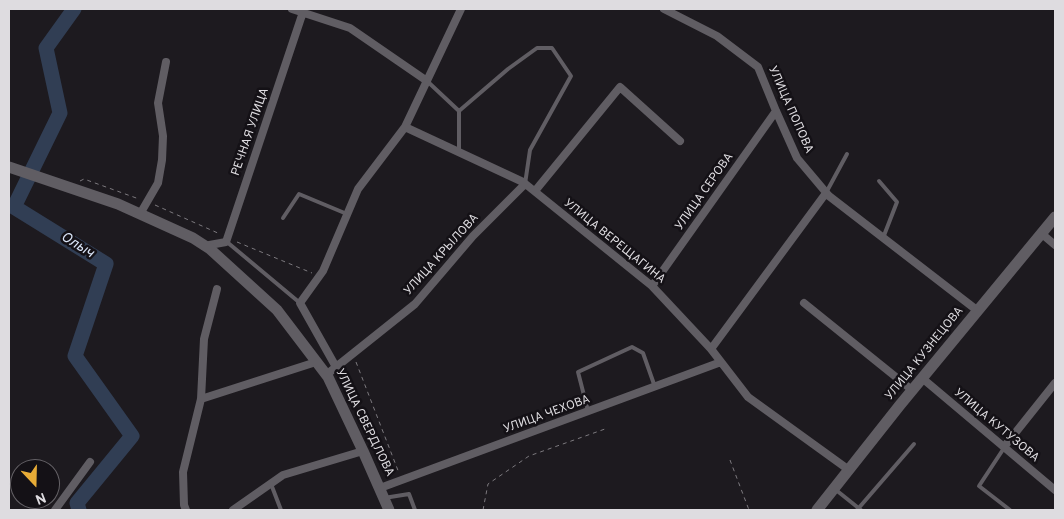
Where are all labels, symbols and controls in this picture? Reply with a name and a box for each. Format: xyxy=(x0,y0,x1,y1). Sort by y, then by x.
street label: УЛИЦА ПОПОВА xyxy=(764,64,816,156)
street label: РЕЧНАЯ УЛИЦА xyxy=(229,86,273,178)
street label: УЛИЦА СЕРОВА xyxy=(673,151,737,233)
street label: УЛИЦА ВЕРЕЩАГИНА xyxy=(560,197,668,287)
street label: УЛИЦА КРЫЛОВА xyxy=(402,211,482,299)
water label: Олыч xyxy=(57,229,97,263)
street label: УЛИЦА КУЗНЕЦОВА xyxy=(883,304,967,404)
street label: УЛИЦА СВЕРДЛОВА xyxy=(332,367,396,479)
street label: УЛИЦА КУТУЗОВА xyxy=(950,386,1042,466)
street label: УЛИЦА ЧЕХОВА xyxy=(502,393,592,437)
north arrow xyxy=(10,459,60,509)
text: N xyxy=(32,488,48,507)

